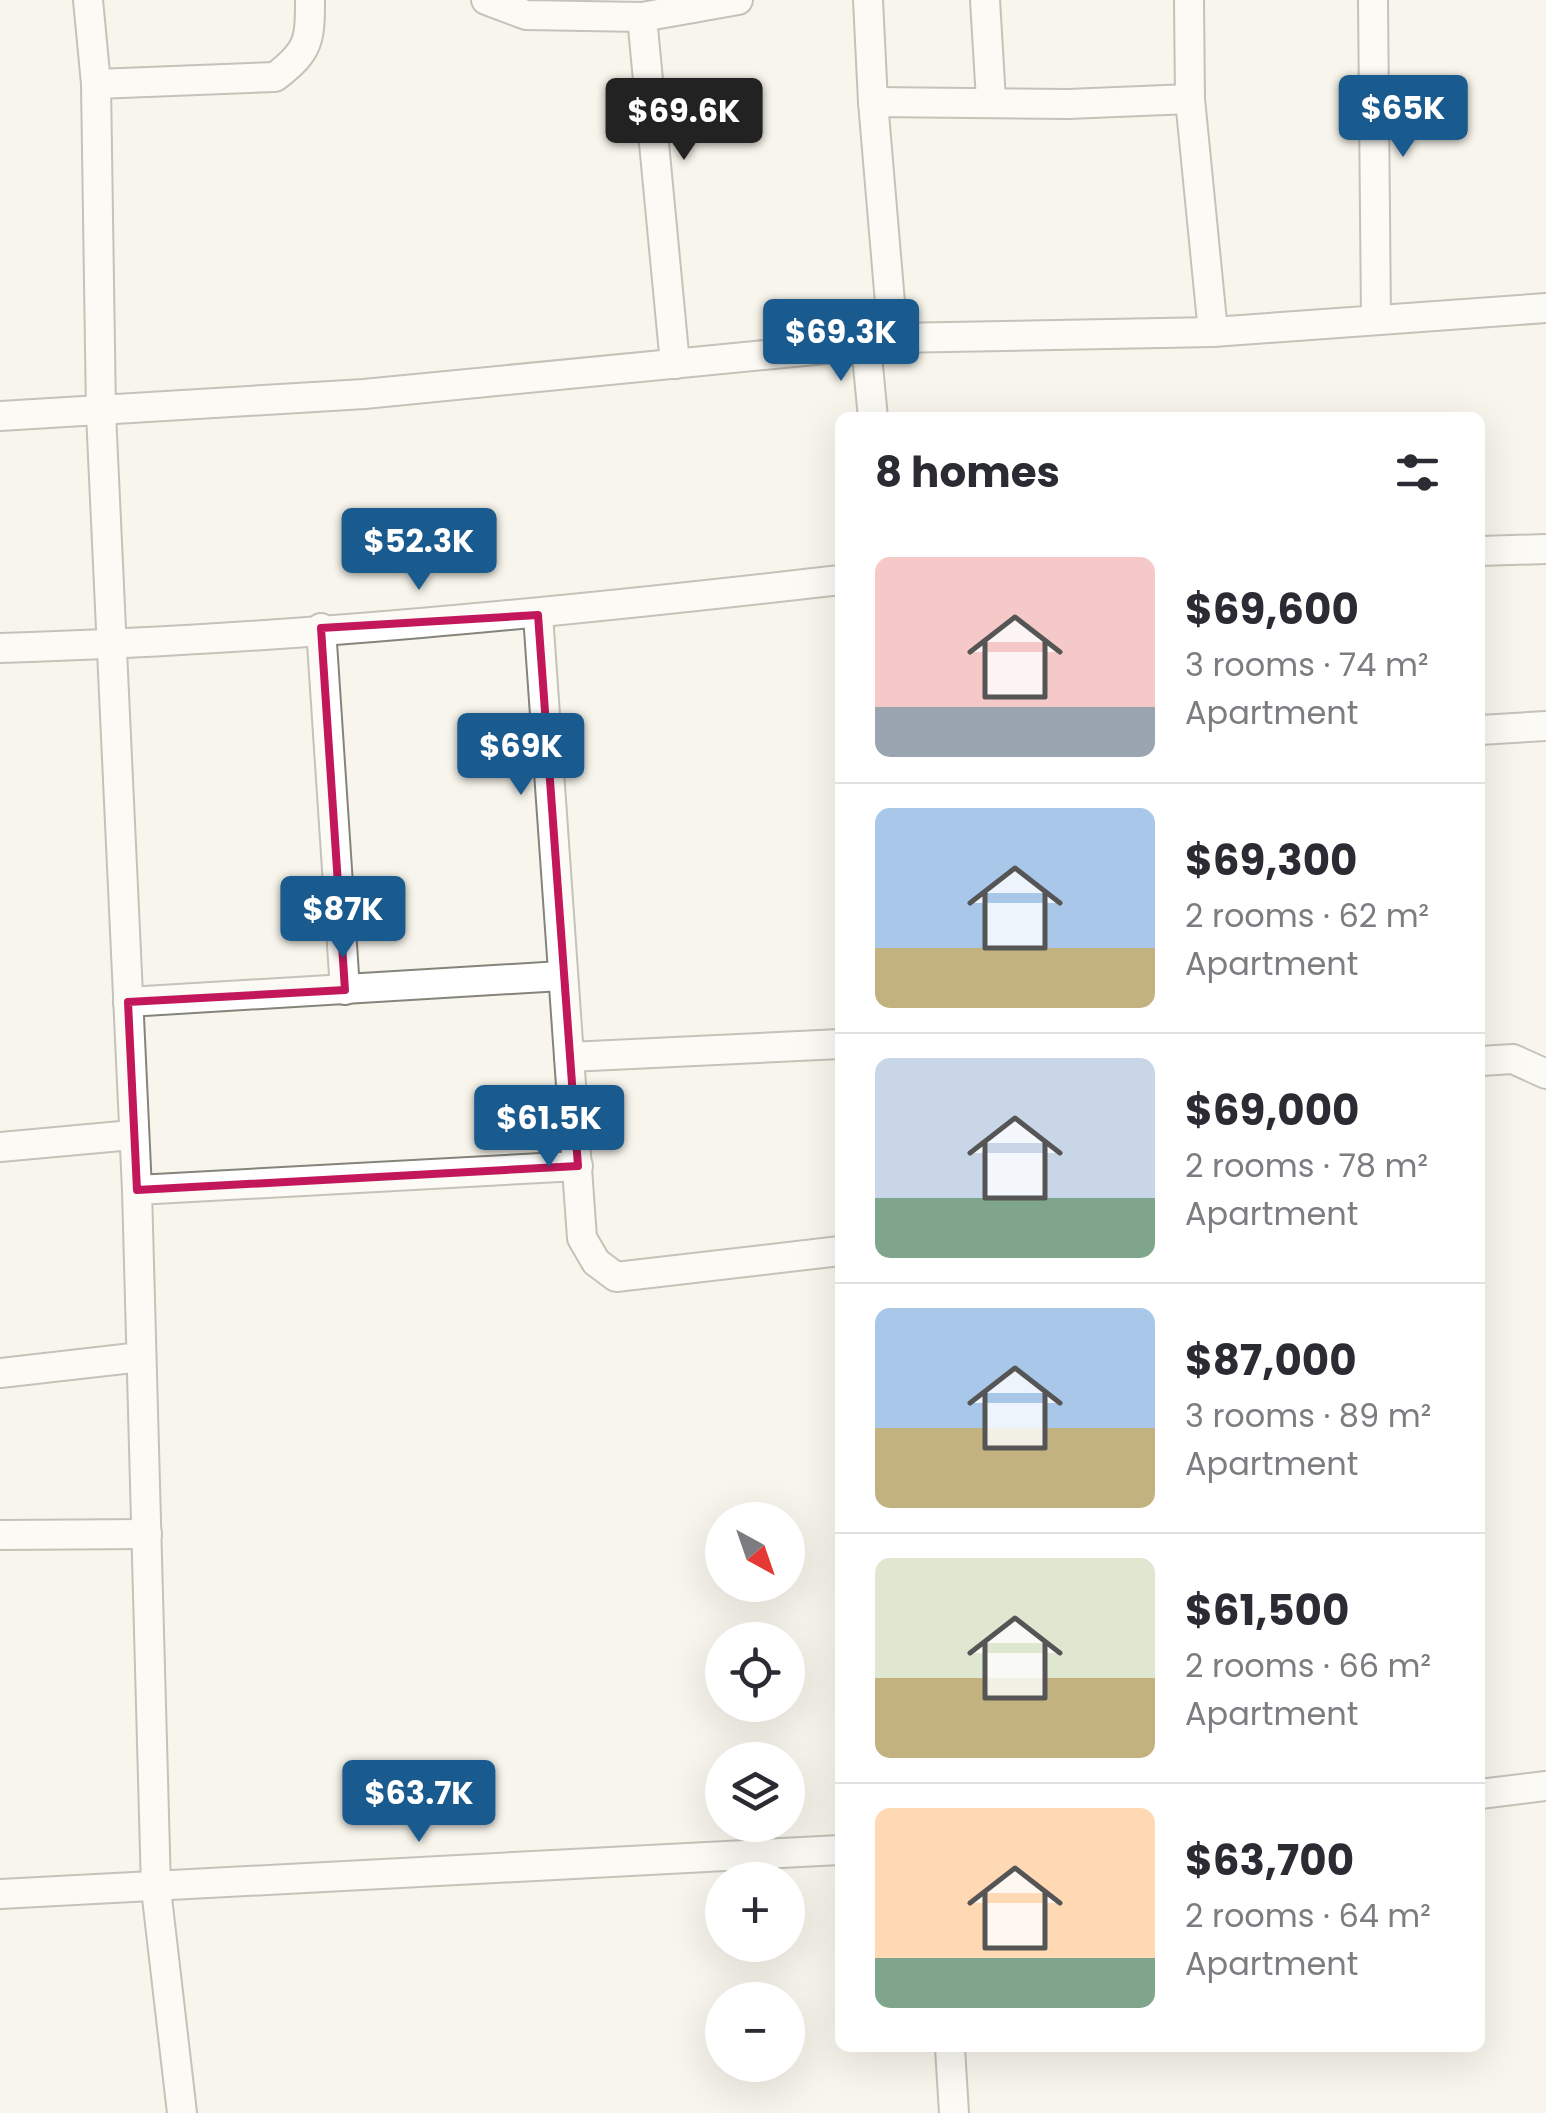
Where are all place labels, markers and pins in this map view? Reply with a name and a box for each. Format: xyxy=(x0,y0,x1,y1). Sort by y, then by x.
pin: $65K xyxy=(1344,75,1462,160)
pin: $69.6K xyxy=(603,78,765,163)
pin: $69.3K xyxy=(760,299,922,384)
pin: $52.3K xyxy=(338,508,500,593)
pin: $69K xyxy=(462,713,580,798)
pin: $87K xyxy=(284,876,402,961)
pin: $61.5K xyxy=(468,1085,630,1170)
pin: $63.7K xyxy=(338,1760,500,1845)

